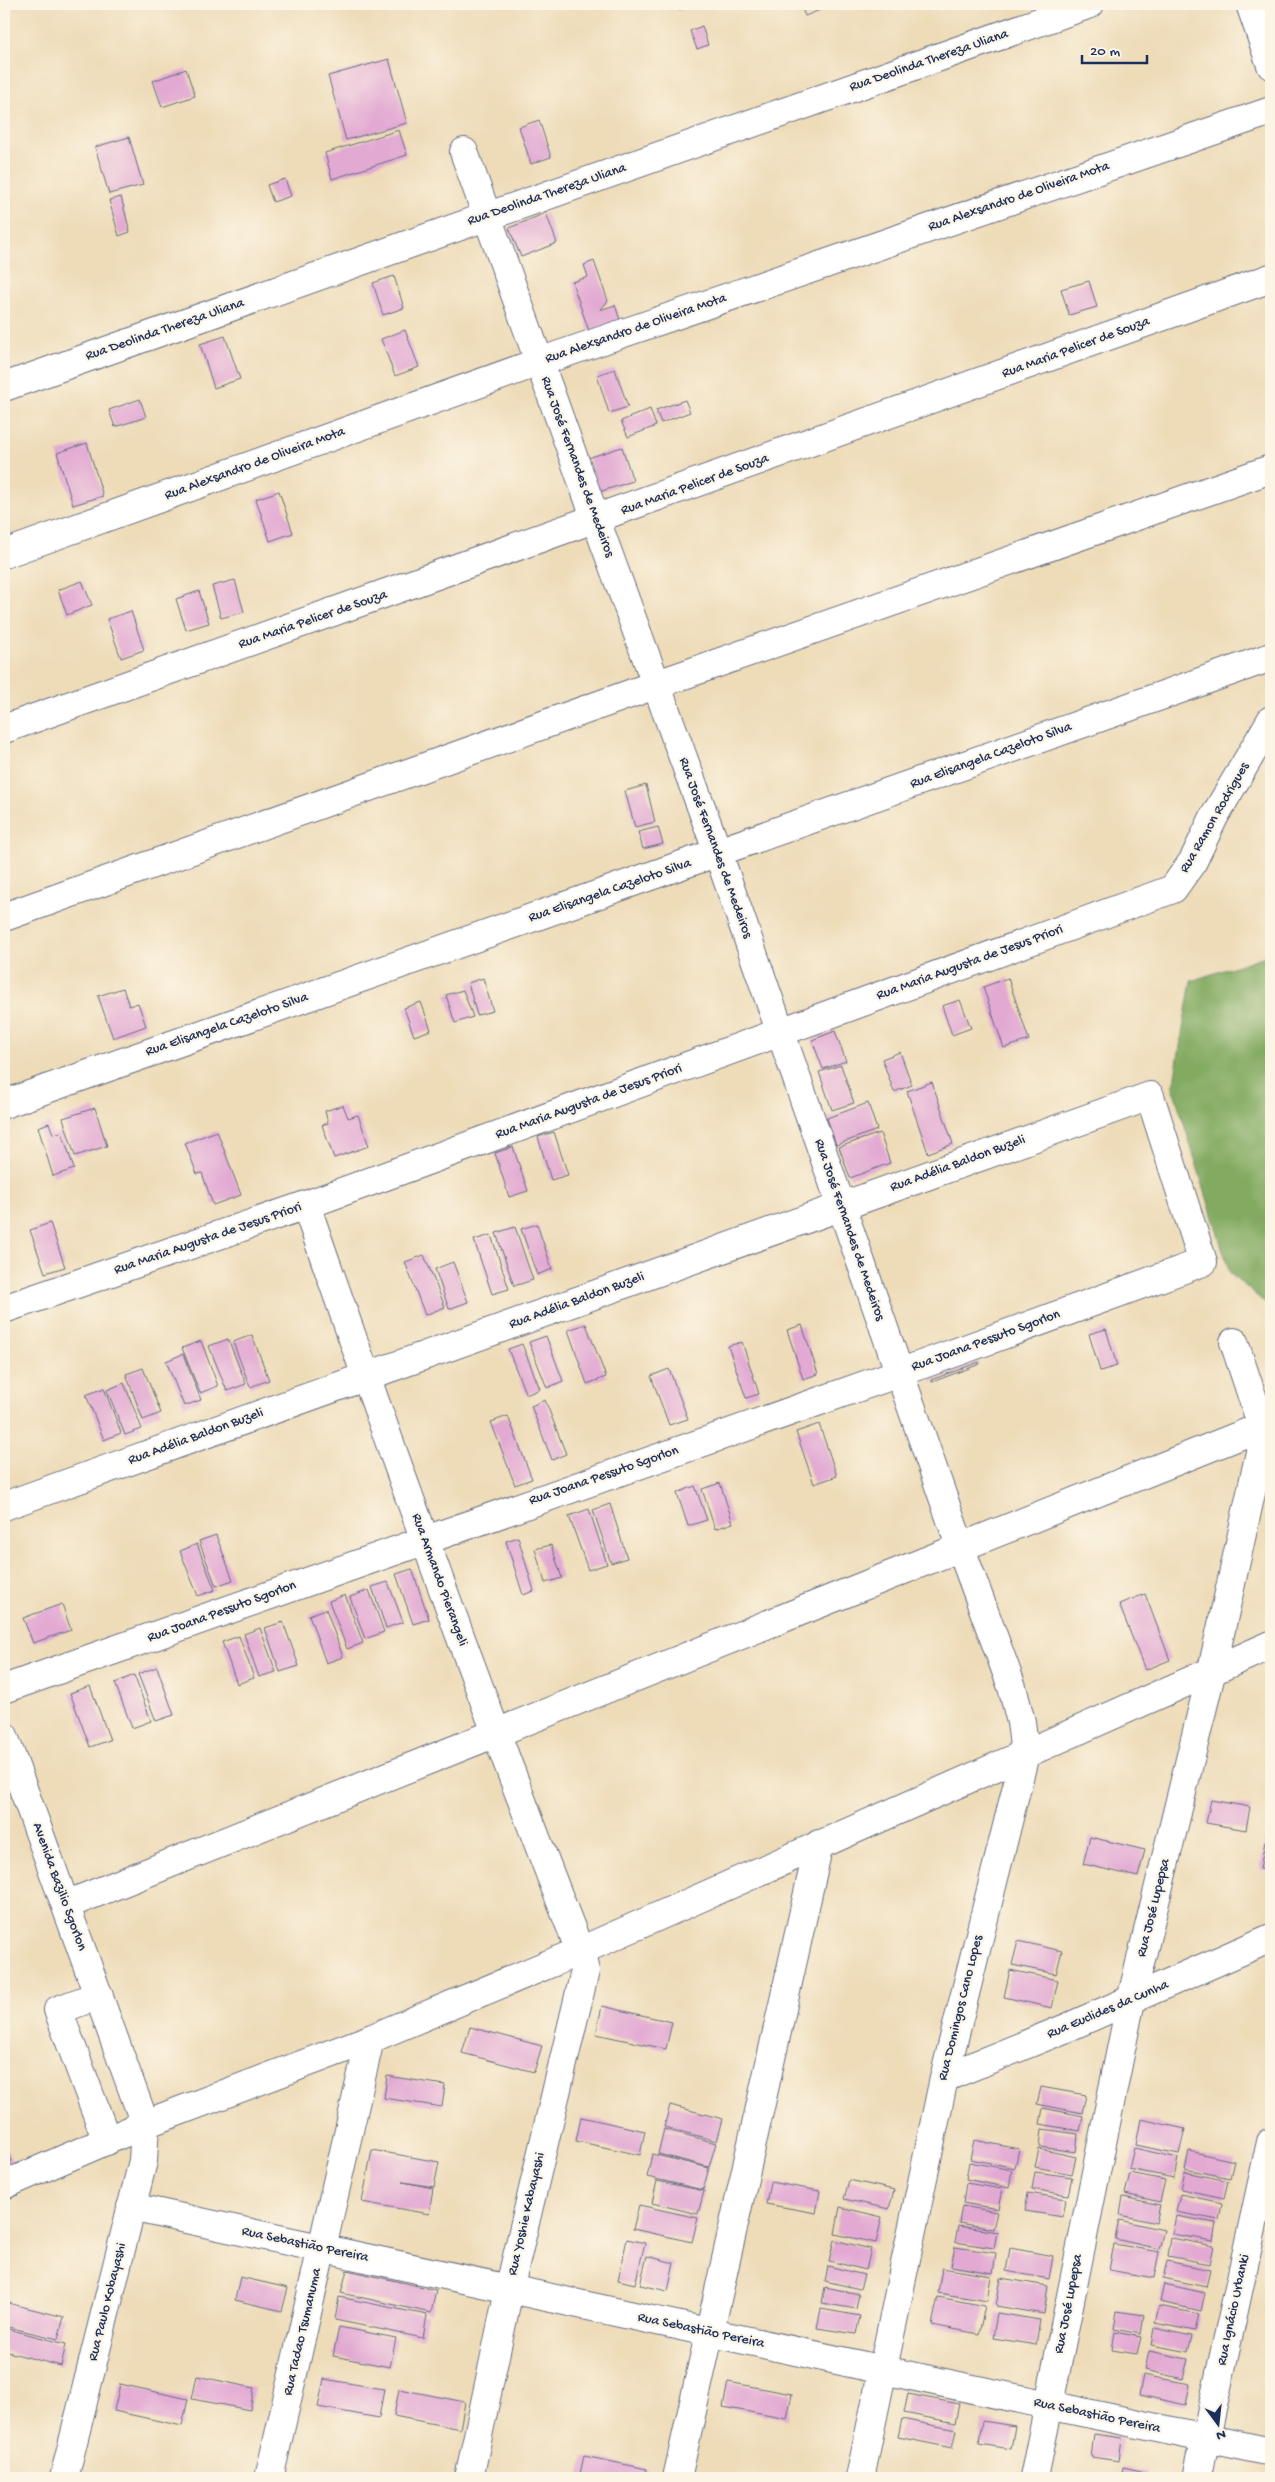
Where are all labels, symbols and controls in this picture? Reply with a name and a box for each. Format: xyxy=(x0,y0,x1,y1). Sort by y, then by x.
street label: Rua Deolinda Thereza Uliana xyxy=(847,25,1012,96)
scale bar xyxy=(1082,32,1148,64)
text: 20 m xyxy=(1090,43,1120,61)
street label: Rua Alexsandro de Oliveira Mota xyxy=(926,158,1113,236)
street label: Rua Deolinda Thereza Uliana xyxy=(465,159,630,230)
street label: Rua Alexsandro de Oliveira Mota xyxy=(543,290,730,368)
street label: Rua Deolinda Thereza Uliana xyxy=(83,294,248,365)
street label: Rua Maria Pelicer de Souza xyxy=(1000,313,1153,383)
street label: Rua José Fernandes de Medeiros xyxy=(536,374,618,561)
street label: Rua Alexsandro de Oliveira Mota xyxy=(163,423,349,505)
street label: Rua Maria Pelicer de Souza xyxy=(619,450,772,520)
street label: Rua Maria Pelicer de Souza xyxy=(237,586,391,653)
street label: Rua Elisangela Cazeloto Silva xyxy=(908,718,1075,793)
street label: Rua José Fernandes de Medeiros xyxy=(674,755,756,942)
street label: Rua Ramon Rodrigues xyxy=(1176,759,1254,876)
street label: Rua Elisangela Cazeloto Silva xyxy=(527,855,695,927)
street label: Rua Maria Augusta de Jesus Priori xyxy=(874,921,1066,1005)
street label: Rua Elisangela Cazeloto Silva xyxy=(144,989,312,1061)
street label: Rua Maria Augusta de Jesus Priori xyxy=(493,1060,685,1144)
street label: Rua Adélia Baldon Buzeli xyxy=(888,1132,1028,1196)
street label: Rua José Fernandes de Medeiros xyxy=(810,1137,888,1324)
street label: Rua Maria Augusta de Jesus Priori xyxy=(112,1199,304,1279)
street label: Rua Adélia Baldon Buzeli xyxy=(507,1269,647,1333)
street label: Rua Joana Pessuto Sgorlon xyxy=(909,1306,1063,1376)
street label: Rua Adélia Baldon Buzeli xyxy=(126,1405,266,1469)
street label: Rua Joana Pessuto Sgorlon xyxy=(527,1442,681,1510)
street label: Rua Armando Pierangeli xyxy=(407,1511,471,1649)
street label: Rua Joana Pessuto Sgorlon xyxy=(145,1577,299,1647)
street label: Avenida Bazilio Sgorlon xyxy=(28,1821,90,1954)
street label: Rua José Lupepsa xyxy=(1134,1856,1175,1959)
street label: Rua Domingos Cano Lopes xyxy=(935,1933,987,2082)
street label: Rua Euclides da Cunha xyxy=(1045,1976,1172,2043)
street label: Rua Yoshie Kabayashi xyxy=(505,2151,549,2277)
street label: Rua Sebastião Pereira xyxy=(240,2223,371,2267)
street label: Rua Paulo Kobayashi xyxy=(85,2241,131,2363)
street label: Rua José Lupepsa xyxy=(1051,2252,1087,2355)
street label: Rua Ignácio Urbanki xyxy=(1214,2253,1254,2367)
street label: Rua Tadao Tsumanuma xyxy=(280,2265,326,2397)
street label: Rua Sebastião Pereira xyxy=(636,2309,767,2353)
street label: Rua Sebastião Pereira xyxy=(1032,2394,1163,2438)
north arrow xyxy=(1192,2400,1242,2450)
text: N xyxy=(1214,2425,1227,2444)

